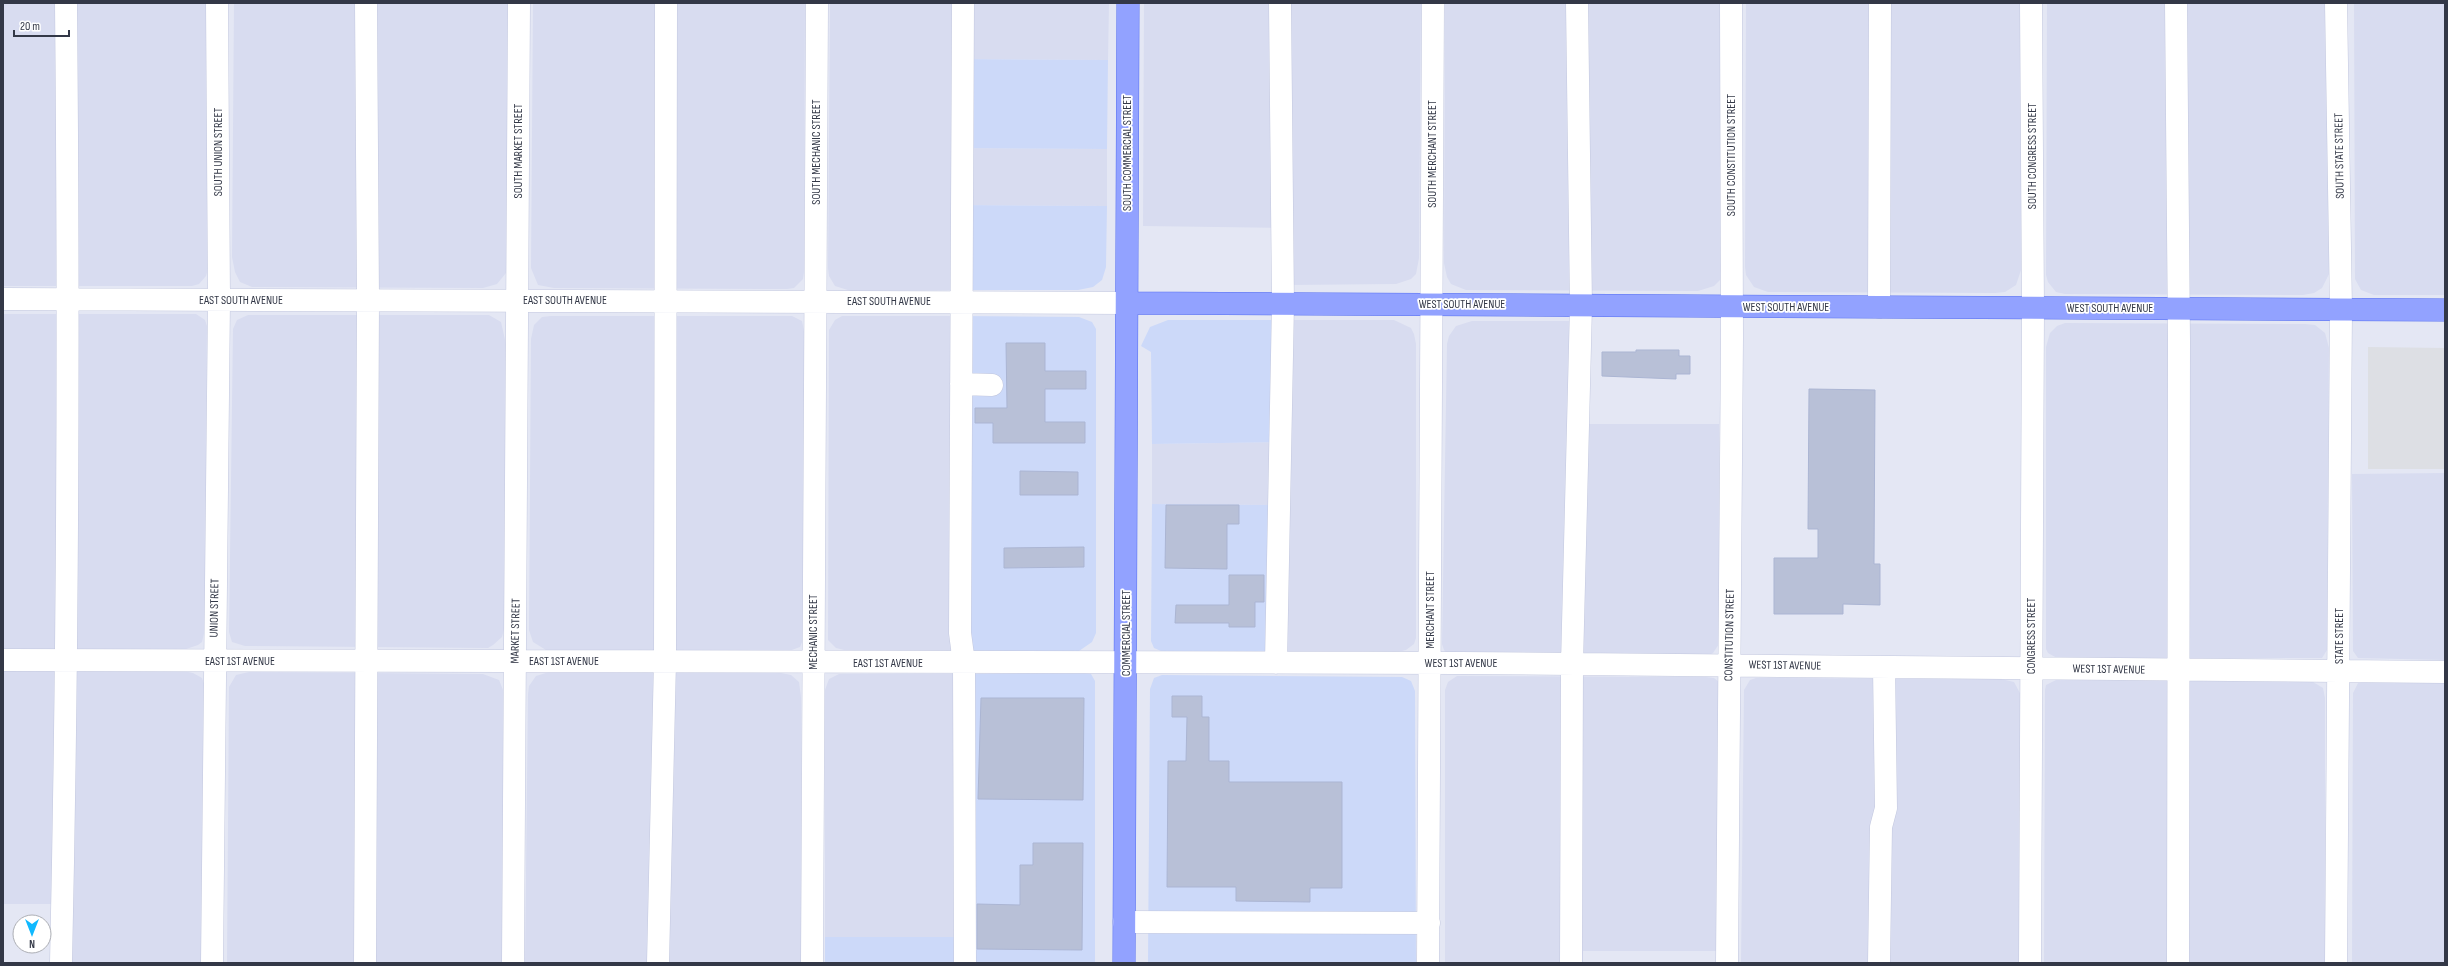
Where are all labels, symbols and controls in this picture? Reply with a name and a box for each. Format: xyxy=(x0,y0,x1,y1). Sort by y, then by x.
scale bar xyxy=(14,12,69,38)
text: 20 m xyxy=(20,19,40,34)
street label: SOUTH CONSTITUTION STREET xyxy=(1724,94,1739,216)
street label: SOUTH COMMERCIAL STREET xyxy=(1120,95,1135,211)
street label: SOUTH MECHANIC STREET xyxy=(809,99,824,205)
street label: SOUTH MERCHANT STREET xyxy=(1425,100,1440,208)
street label: SOUTH MARKET STREET xyxy=(511,103,526,198)
street label: SOUTH CONGRESS STREET xyxy=(2025,103,2040,209)
street label: SOUTH UNION STREET xyxy=(211,108,226,196)
street label: SOUTH STATE STREET xyxy=(2331,113,2348,199)
street label: EAST SOUTH AVENUE xyxy=(199,293,283,308)
street label: EAST SOUTH AVENUE xyxy=(523,293,607,308)
street label: EAST SOUTH AVENUE xyxy=(847,294,931,309)
street label: WEST SOUTH AVENUE xyxy=(1419,297,1505,312)
street label: WEST SOUTH AVENUE xyxy=(1743,300,1829,315)
street label: WEST SOUTH AVENUE xyxy=(2067,301,2153,316)
street label: MERCHANT STREET xyxy=(1423,571,1438,649)
street label: UNION STREET xyxy=(206,578,223,637)
street label: CONSTITUTION STREET xyxy=(1721,589,1738,681)
street label: COMMERCIAL STREET xyxy=(1119,590,1134,676)
street label: MECHANIC STREET xyxy=(806,594,821,670)
street label: MARKET STREET xyxy=(507,598,524,664)
street label: CONGRESS STREET xyxy=(2024,598,2039,674)
street label: STATE STREET xyxy=(2332,608,2347,664)
street label: EAST 1ST AVENUE xyxy=(205,654,275,669)
street label: EAST 1ST AVENUE xyxy=(529,654,599,669)
street label: EAST 1ST AVENUE xyxy=(853,656,923,671)
street label: WEST 1ST AVENUE xyxy=(1425,656,1497,671)
street label: WEST 1ST AVENUE xyxy=(1748,657,1822,674)
street label: WEST 1ST AVENUE xyxy=(2072,661,2146,678)
north arrow xyxy=(12,914,52,954)
text: N xyxy=(29,937,35,950)

